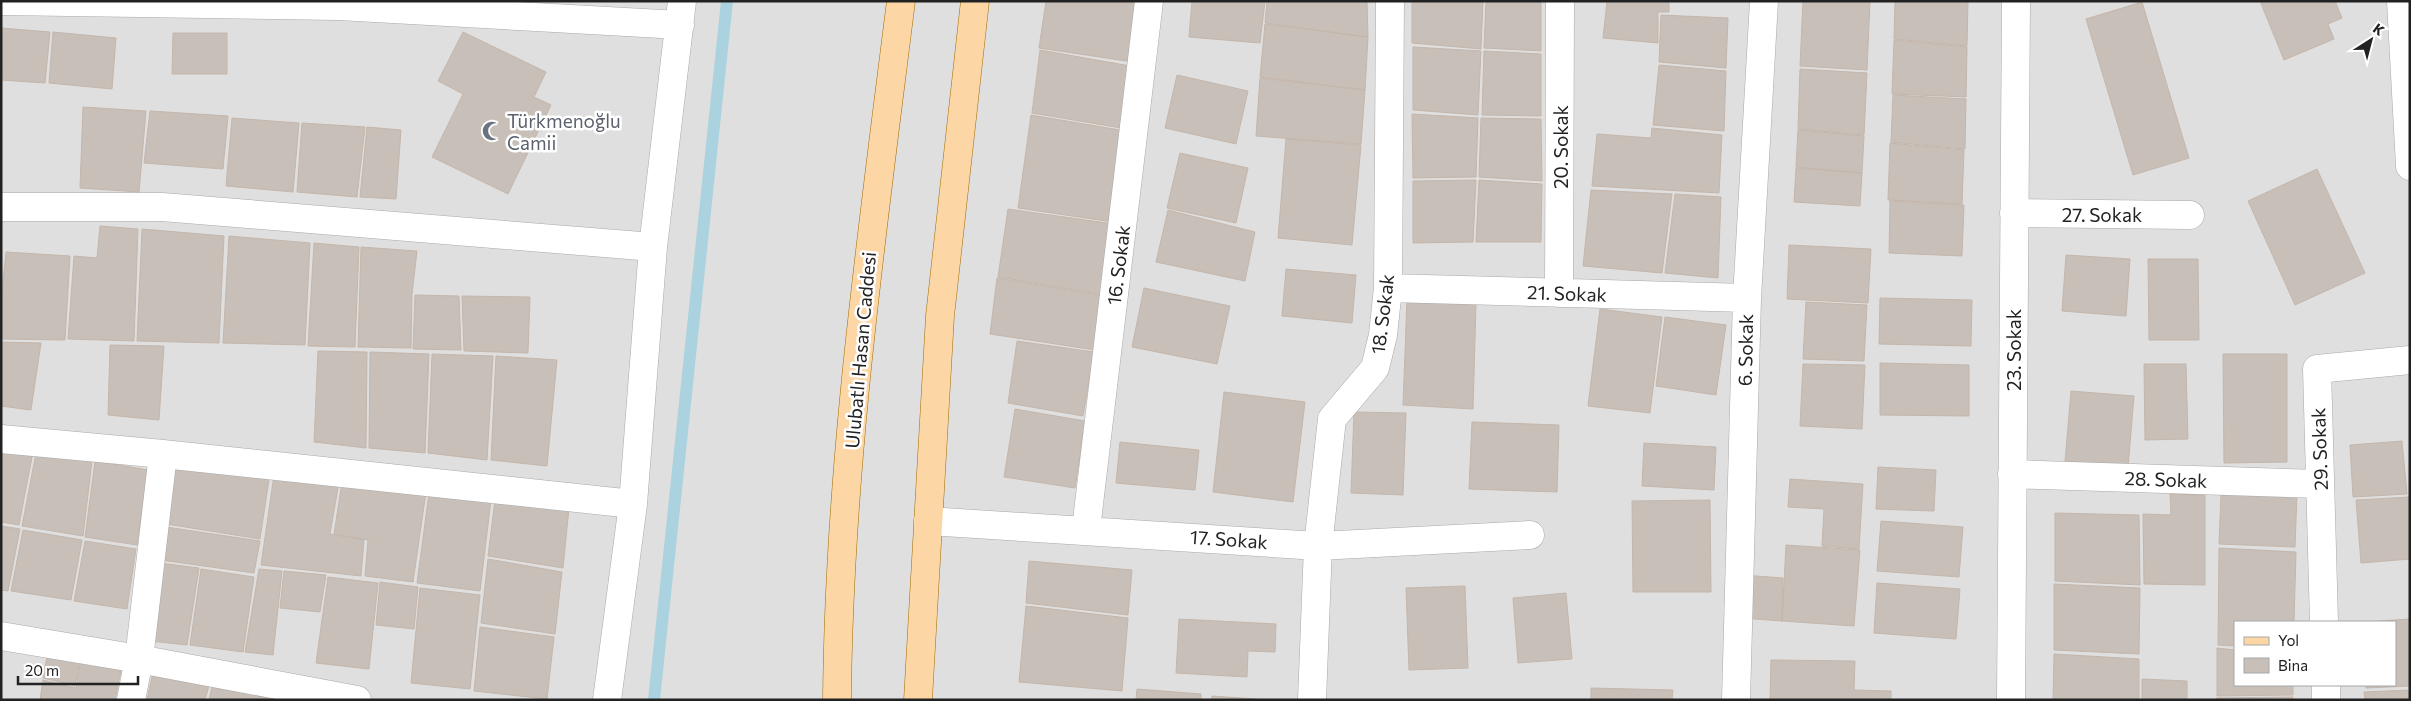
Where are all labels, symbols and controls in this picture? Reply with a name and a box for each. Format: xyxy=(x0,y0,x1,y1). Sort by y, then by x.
north arrow xyxy=(2346,15,2396,65)
text: K xyxy=(2370,19,2388,39)
street label: 20. Sokak xyxy=(1549,105,1572,189)
place label: Türkmenoğlu Camii xyxy=(507,109,621,154)
mosque icon: Türkmenoğlu Camii xyxy=(481,120,503,142)
street label: 27. Sokak xyxy=(2062,203,2142,226)
street label: 16. Sokak xyxy=(1102,224,1134,306)
street label: Ulubatlı Hasan Caddesi xyxy=(840,251,880,449)
street label: 18. Sokak xyxy=(1366,273,1398,355)
street label: 21. Sokak xyxy=(1527,280,1607,306)
street label: 23. Sokak xyxy=(2002,309,2025,391)
street label: 6. Sokak xyxy=(1733,314,1757,386)
street label: 29. Sokak xyxy=(2306,407,2332,491)
street label: 28. Sokak xyxy=(2124,466,2208,492)
street label: 17. Sokak xyxy=(1189,525,1269,553)
legend xyxy=(2234,621,2396,686)
text: Yol xyxy=(2278,631,2299,649)
scale bar xyxy=(18,654,138,686)
text: Bina xyxy=(2278,656,2308,674)
text: 20 m xyxy=(25,661,59,679)

